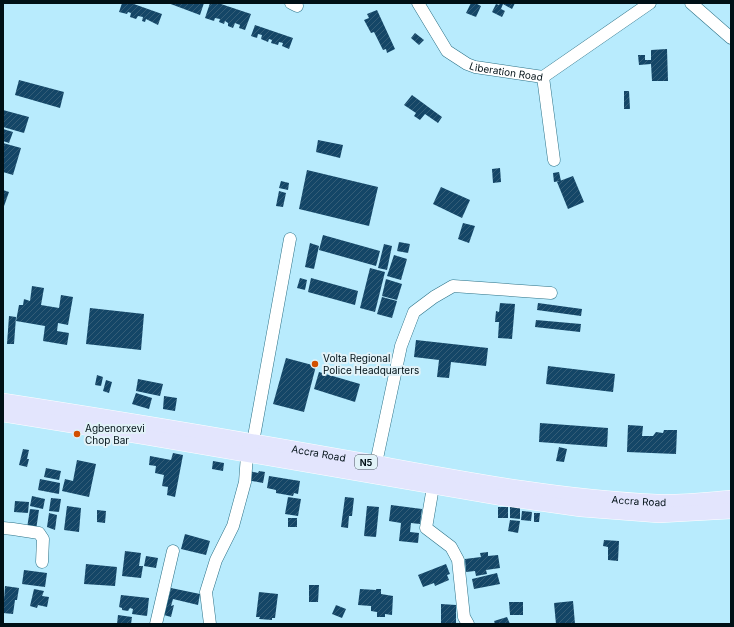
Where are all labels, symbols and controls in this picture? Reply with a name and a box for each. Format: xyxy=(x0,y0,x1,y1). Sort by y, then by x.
street label: Liberation Road xyxy=(468,59,544,83)
place label: Volta Regional Police Headquarters xyxy=(323,352,419,376)
marker: Volta Regional Police Headquarters xyxy=(310,359,320,369)
place label: Agbenorxevi Chop Bar xyxy=(85,422,145,446)
marker: Agbenorxevi Chop Bar xyxy=(72,429,82,439)
street label: Accra Road xyxy=(291,442,347,464)
road number: N5 xyxy=(355,455,377,469)
street label: Accra Road xyxy=(611,493,666,508)

